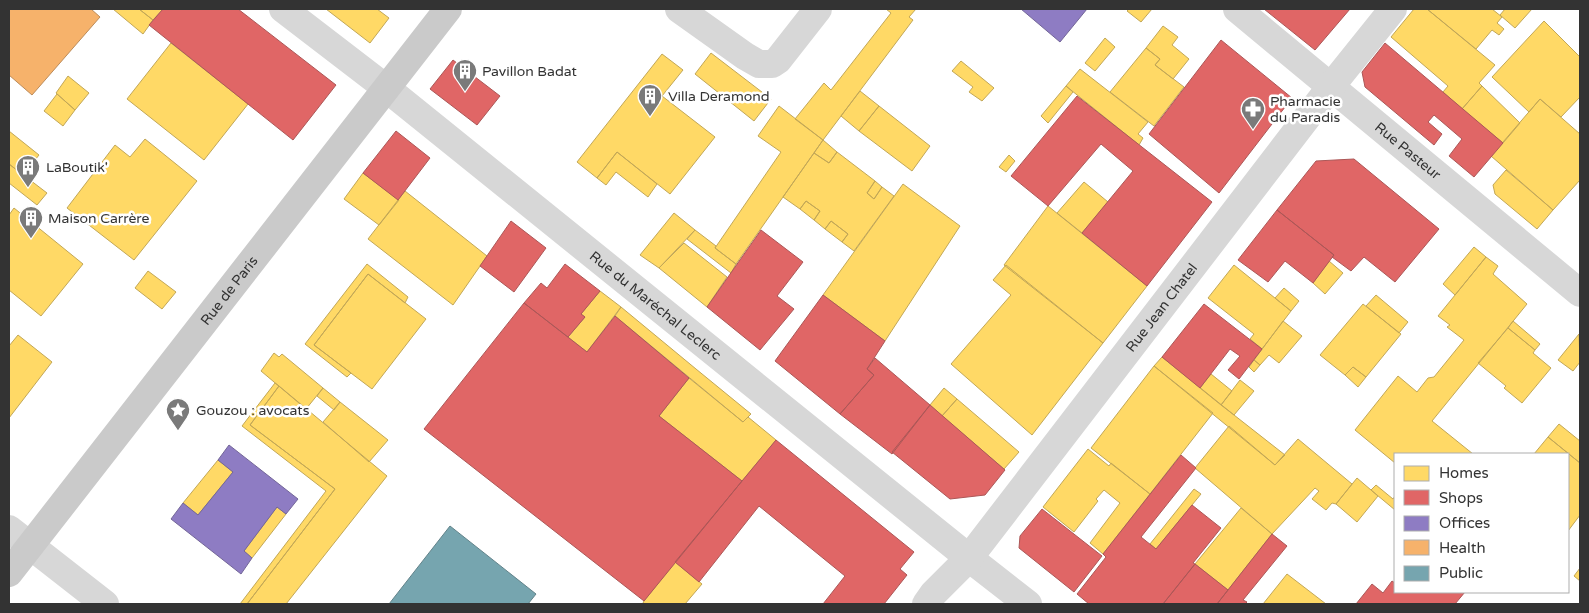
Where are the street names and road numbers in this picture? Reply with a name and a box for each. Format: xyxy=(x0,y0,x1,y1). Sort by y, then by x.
street label: Rue Pasteur xyxy=(1371,119,1445,184)
street label: Rue du Maréchal Leclerc xyxy=(586,248,724,364)
street label: Rue de Paris xyxy=(197,253,262,329)
street label: Rue Jean Chatel xyxy=(1122,260,1201,355)

